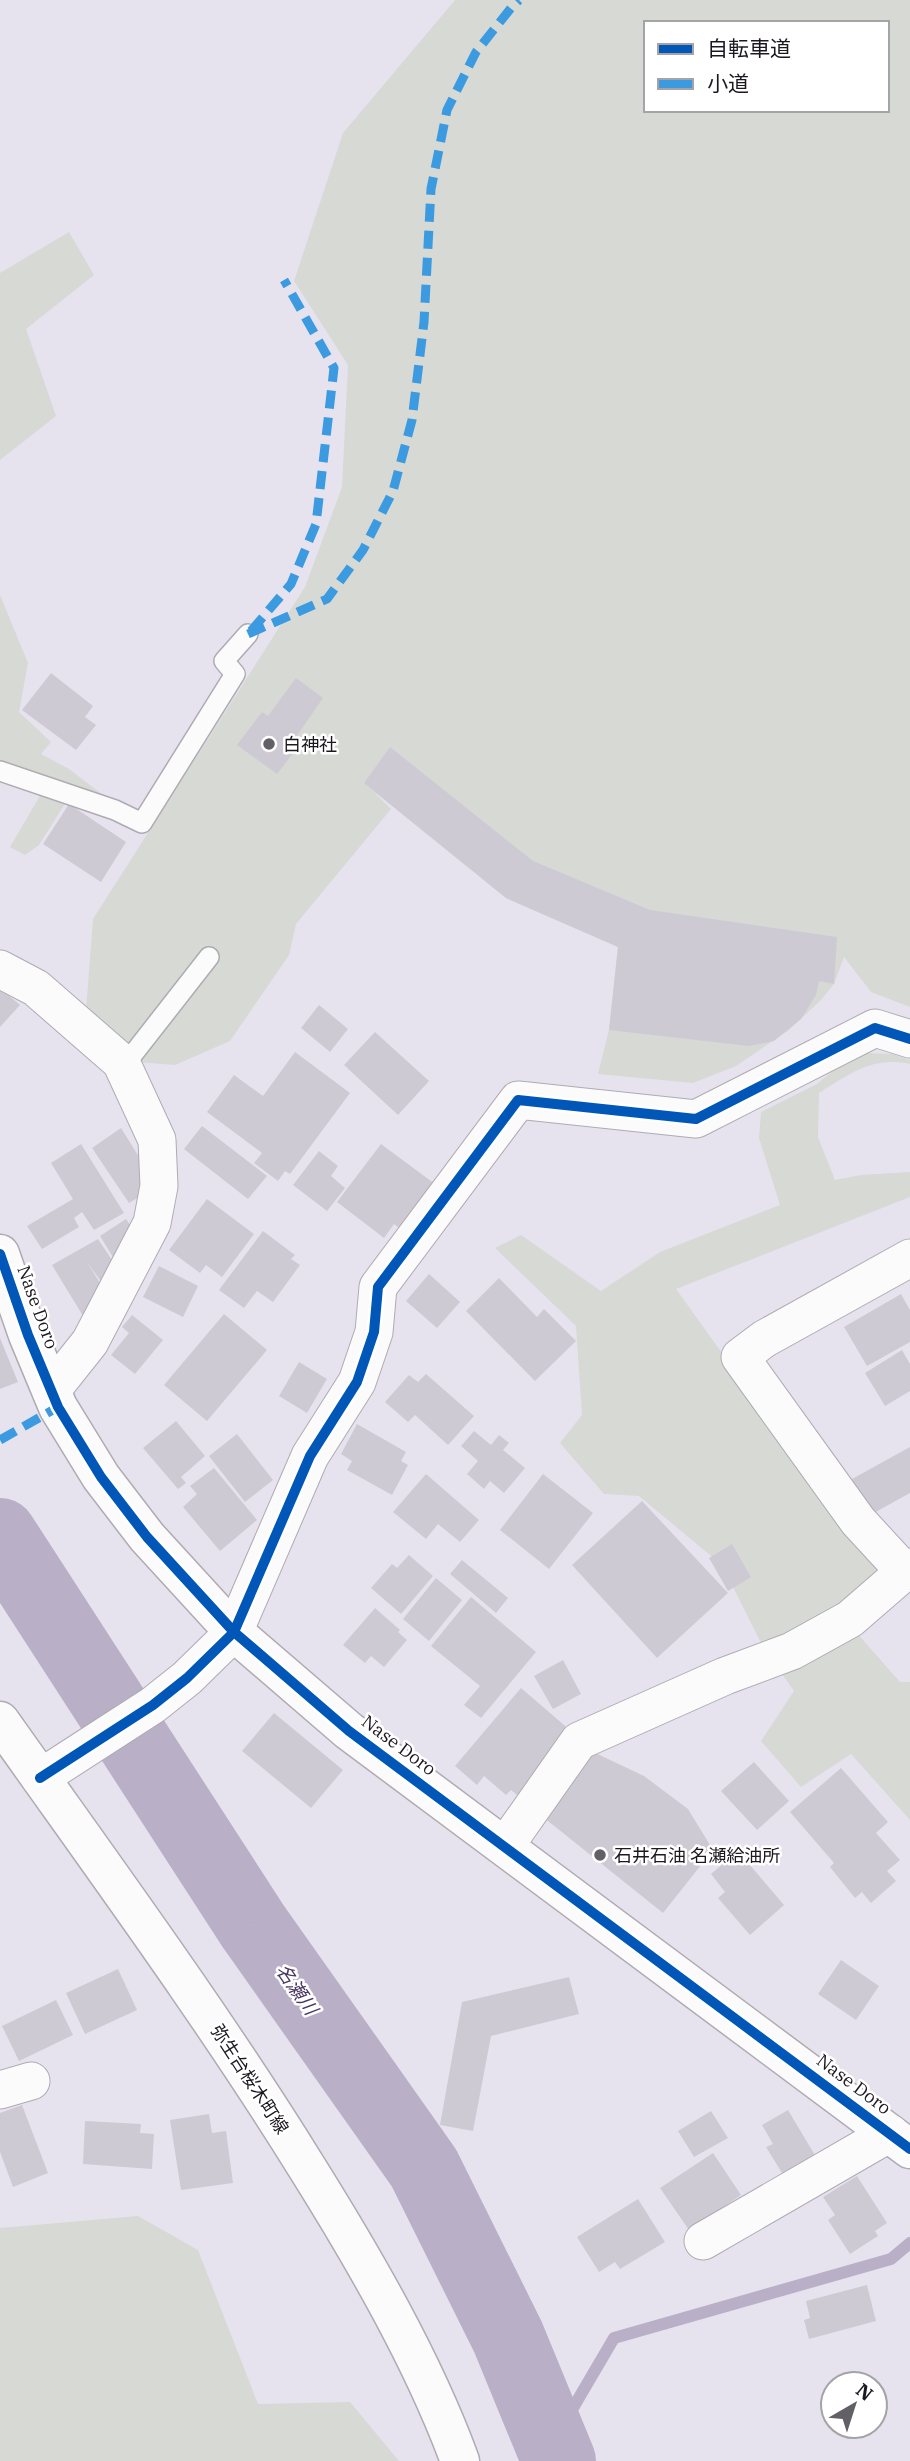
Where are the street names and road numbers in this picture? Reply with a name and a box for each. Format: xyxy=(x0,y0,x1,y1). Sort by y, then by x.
street label: Nase Doro xyxy=(12,1262,64,1352)
street label: Nase Doro xyxy=(357,1710,441,1780)
street label: 弥生台桜木町線 xyxy=(206,2020,294,2138)
street label: Nase Doro xyxy=(812,2049,896,2119)

